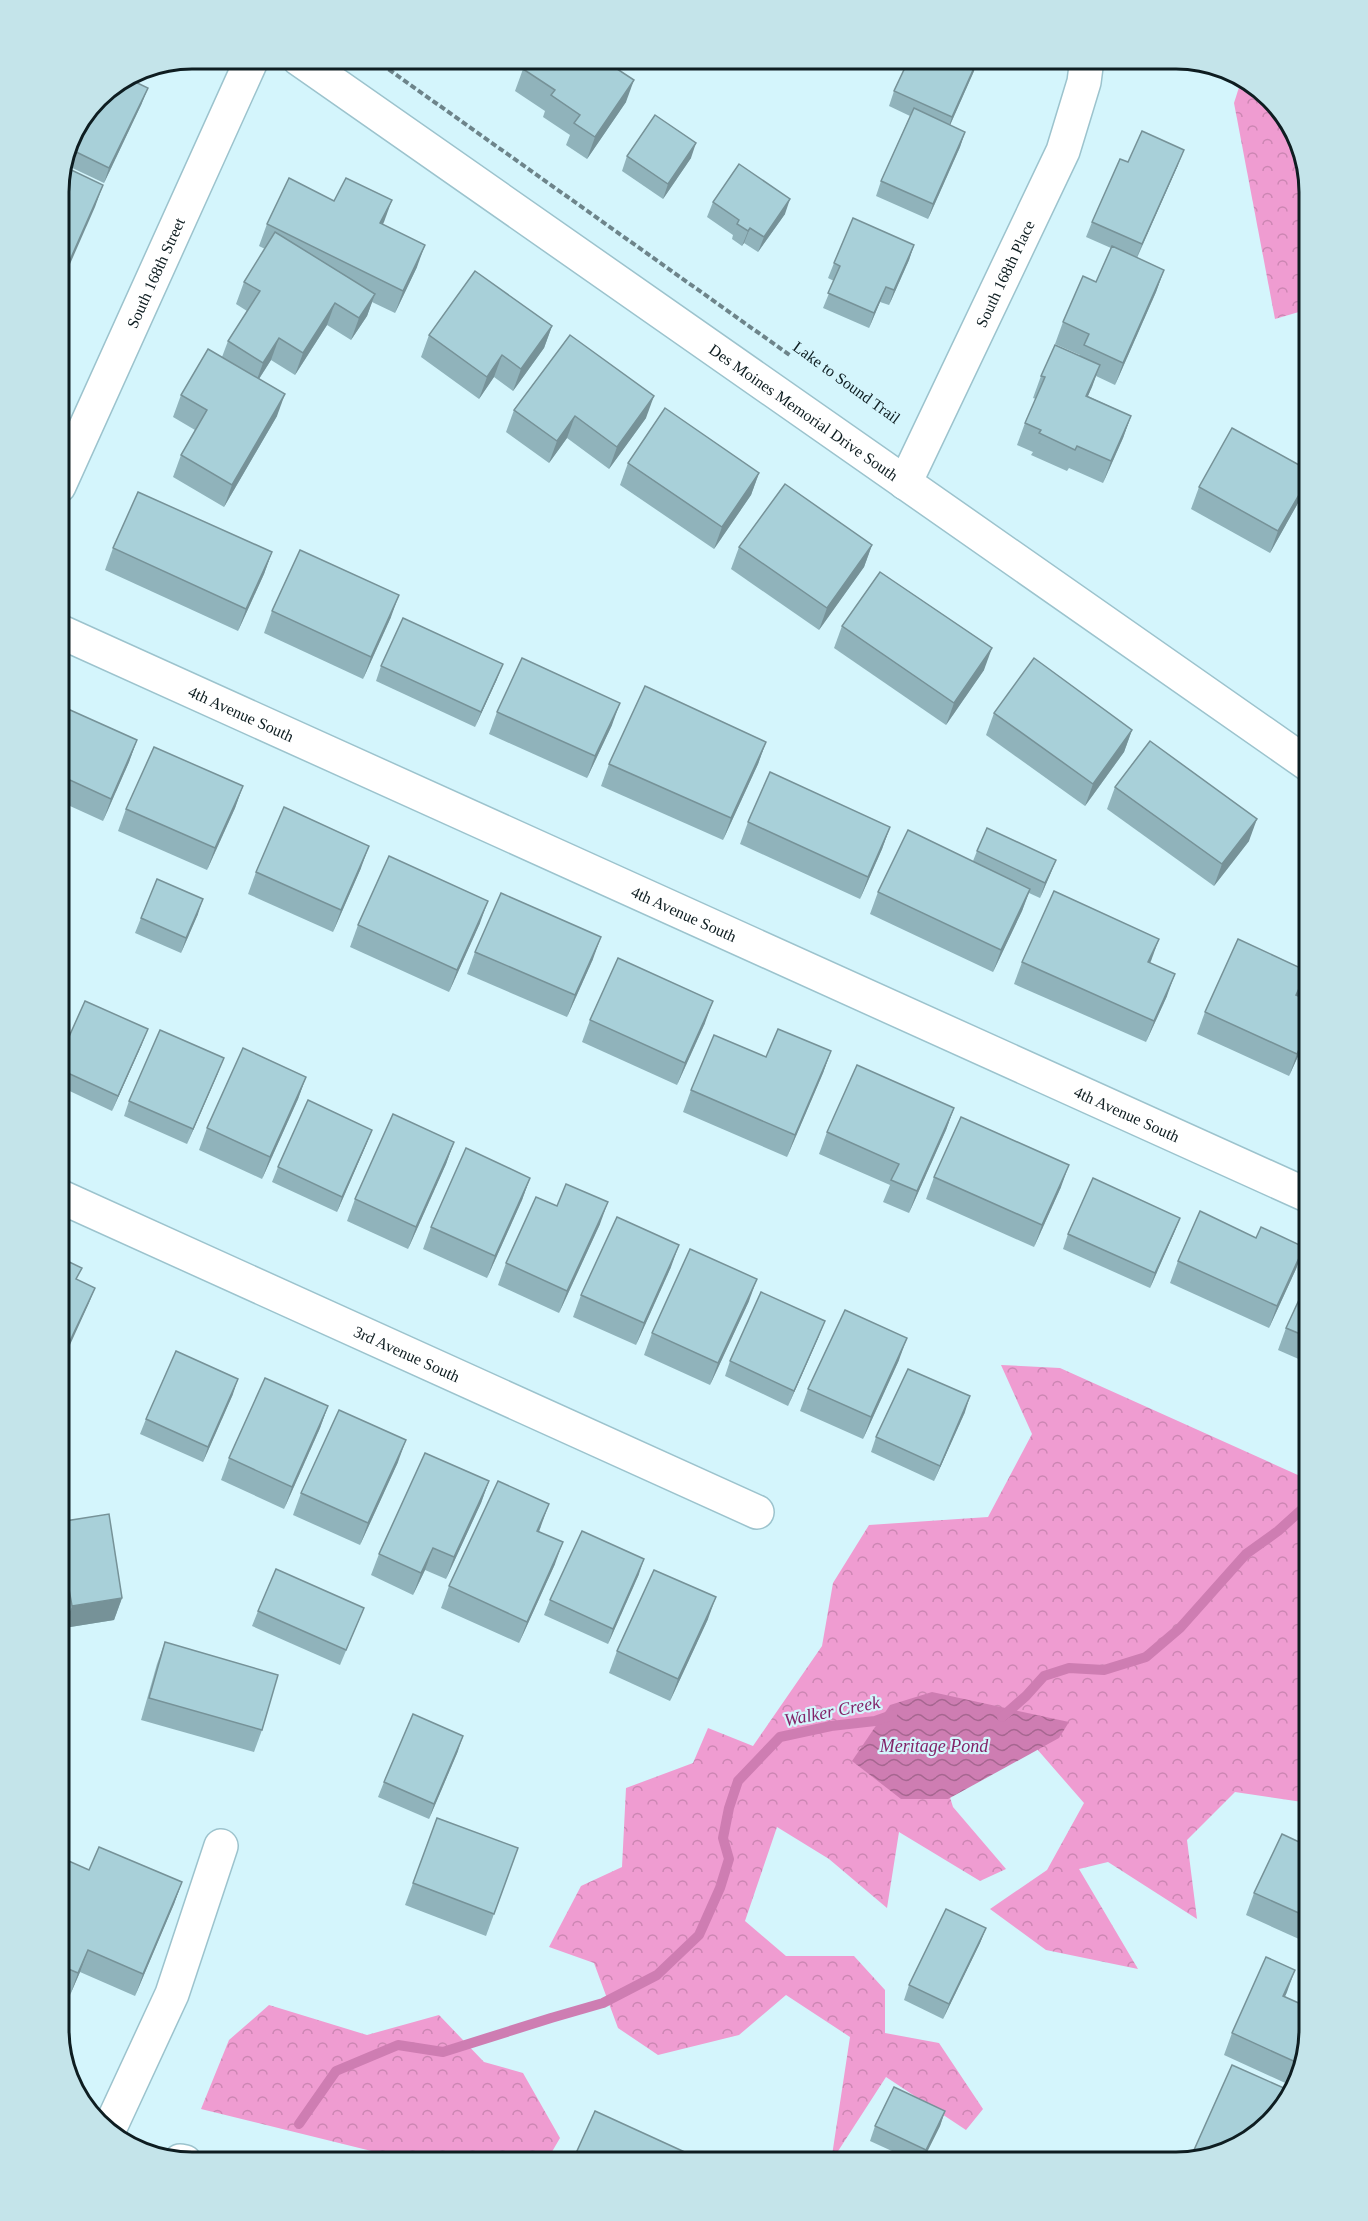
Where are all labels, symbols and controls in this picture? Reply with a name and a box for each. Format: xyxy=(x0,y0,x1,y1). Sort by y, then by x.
street label: South 168th Street xyxy=(124,215,188,331)
street label: South 168th Place xyxy=(972,217,1038,330)
street label: Lake to Sound Trail xyxy=(790,338,904,427)
street label: Des Moines Memorial Drive South xyxy=(706,341,901,484)
street label: 4th Avenue South xyxy=(186,683,296,745)
street label: 4th Avenue South xyxy=(629,883,739,945)
street label: 4th Avenue South xyxy=(1072,1083,1182,1145)
street label: 3rd Avenue South xyxy=(351,1323,462,1385)
water label: Walker Creek xyxy=(782,1692,883,1730)
water label: Meritage Pond xyxy=(879,1736,989,1756)

